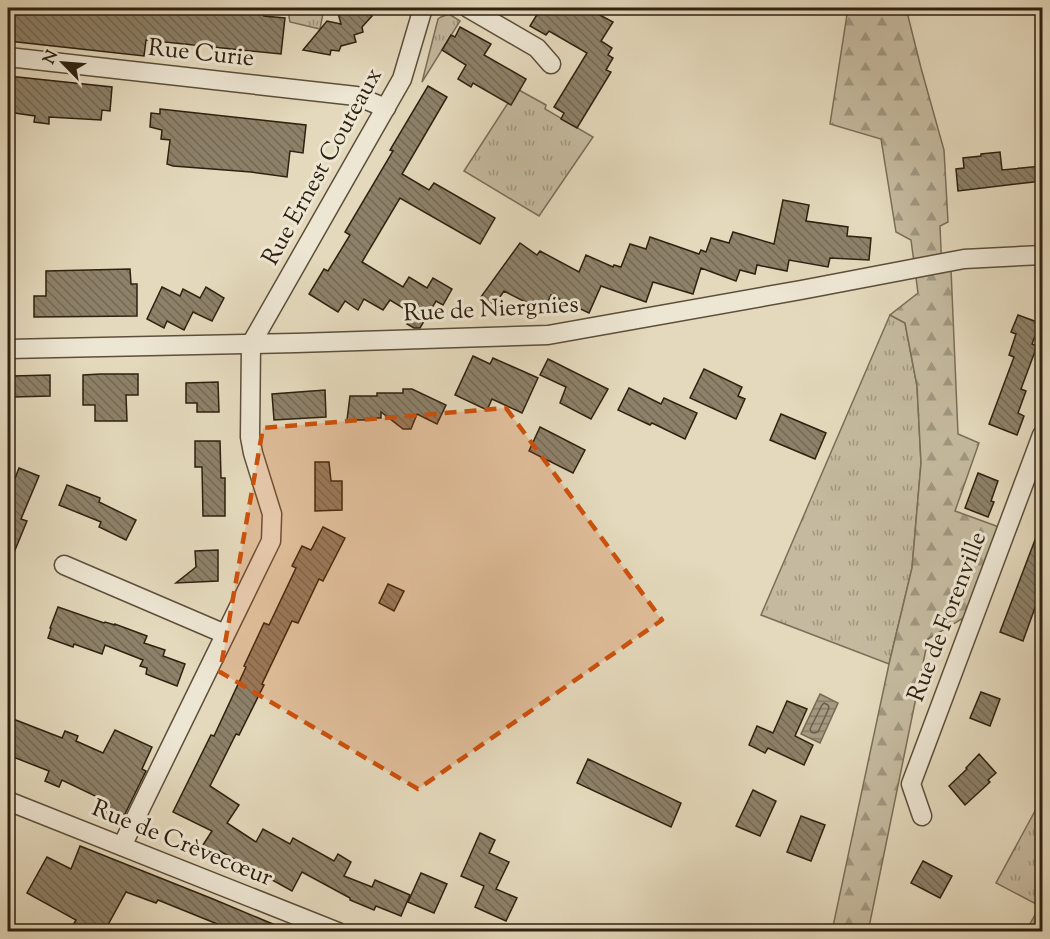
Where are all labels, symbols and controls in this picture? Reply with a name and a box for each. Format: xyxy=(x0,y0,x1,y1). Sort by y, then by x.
street label: Rue Curie xyxy=(146,32,256,76)
north arrow xyxy=(33,33,93,93)
text: N xyxy=(39,47,65,68)
street label: Rue Ernest Couteaux xyxy=(255,62,391,272)
street label: Rue de Niergnies xyxy=(403,288,579,332)
street label: Rue de Forenville xyxy=(900,527,996,707)
street label: Rue de Crèvecœur xyxy=(86,792,278,896)

